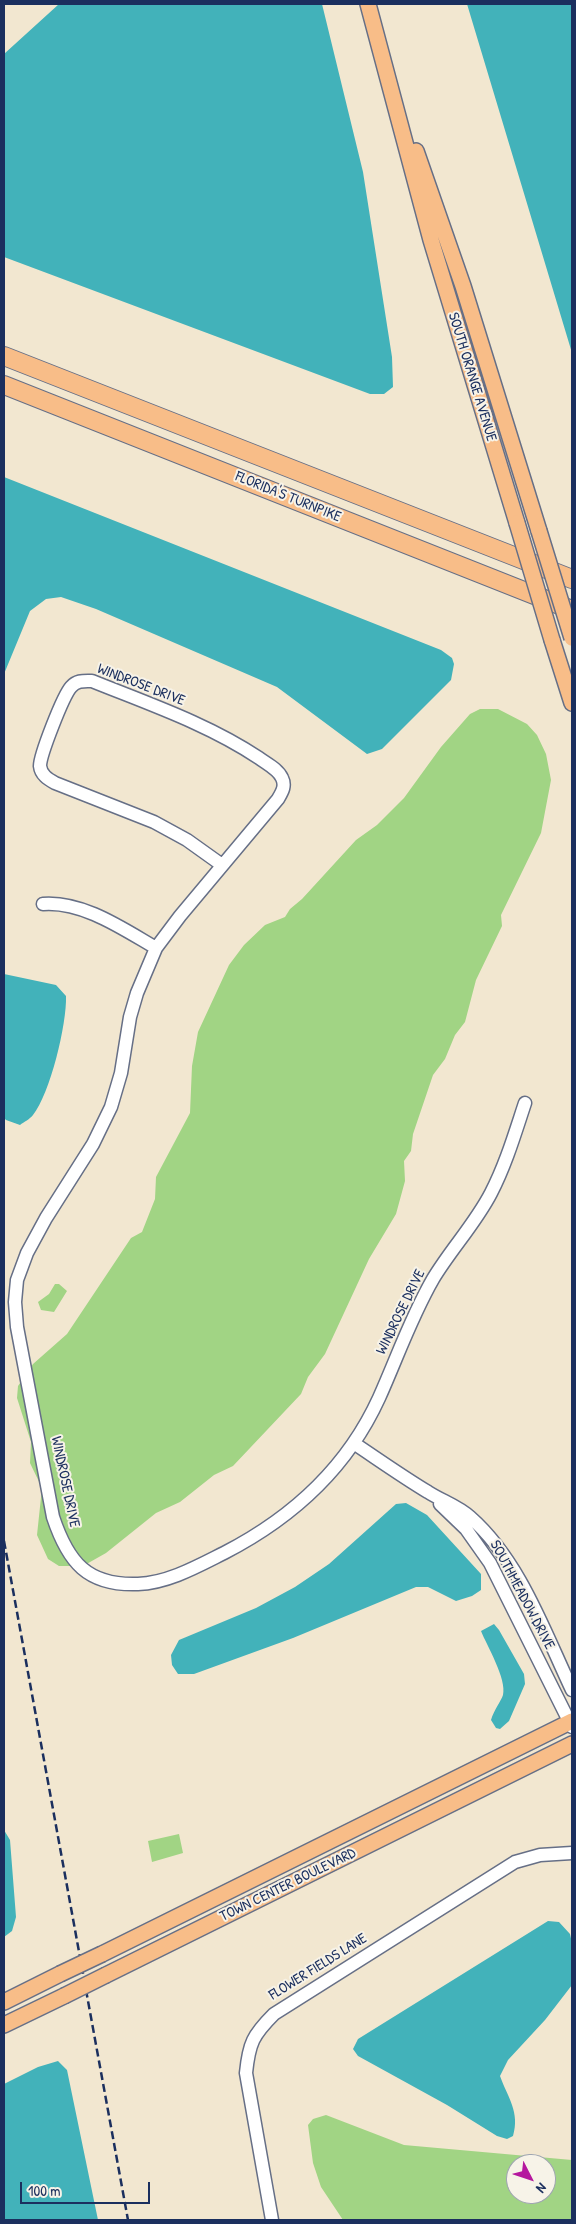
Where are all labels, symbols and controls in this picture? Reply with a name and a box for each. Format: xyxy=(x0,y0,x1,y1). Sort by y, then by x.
street label: SOUTH ORANGE AVENUE xyxy=(444,310,500,444)
street label: FLORIDA'S TURNPIKE xyxy=(233,468,343,526)
street label: WINDROSE DRIVE xyxy=(95,660,187,710)
street label: WINDROSE DRIVE xyxy=(373,1266,429,1358)
street label: WINDROSE DRIVE xyxy=(47,1435,83,1529)
street label: SOUTHMEADOW DRIVE xyxy=(486,1537,558,1653)
street label: TOWN CENTER BOULEVARD xyxy=(217,1844,359,1926)
street label: FLOWER FIELDS LANE xyxy=(266,1930,370,2004)
north arrow xyxy=(506,2154,556,2204)
scale bar xyxy=(22,2172,152,2204)
text: N xyxy=(532,2179,552,2198)
text: 100 m xyxy=(28,2180,61,2201)

